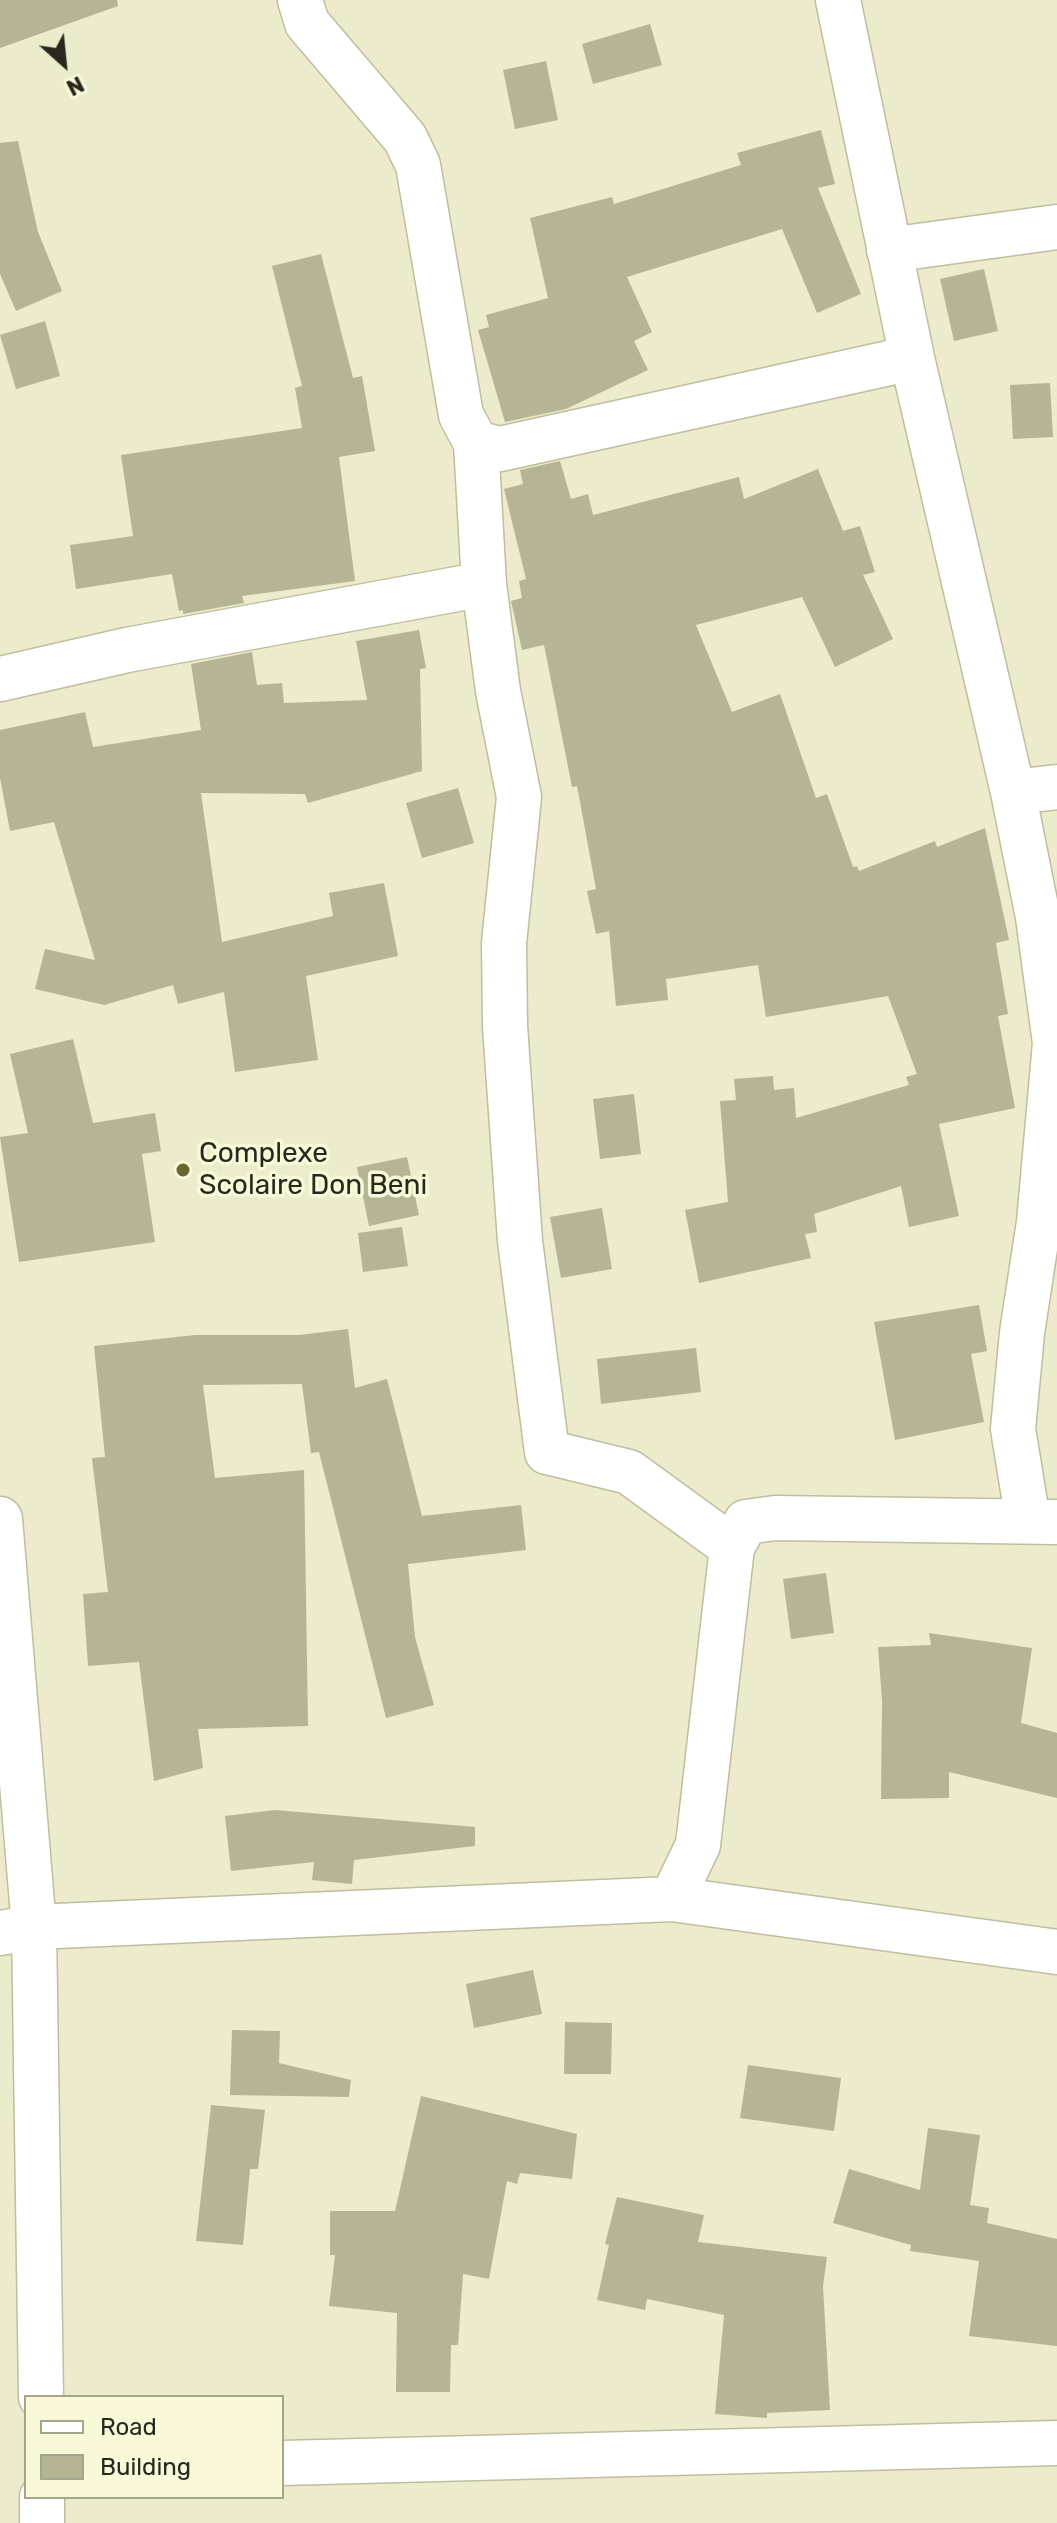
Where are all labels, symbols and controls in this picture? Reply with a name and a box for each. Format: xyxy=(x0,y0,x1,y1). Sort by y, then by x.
north arrow xyxy=(24,24,104,104)
text: N xyxy=(62,70,88,101)
place label: Complexe Scolaire Don Beni xyxy=(199,1137,427,1203)
marker: Complexe Scolaire Don Beni xyxy=(174,1161,192,1179)
legend xyxy=(24,2395,284,2499)
text: Road xyxy=(100,2413,157,2441)
text: Building xyxy=(100,2453,191,2481)

